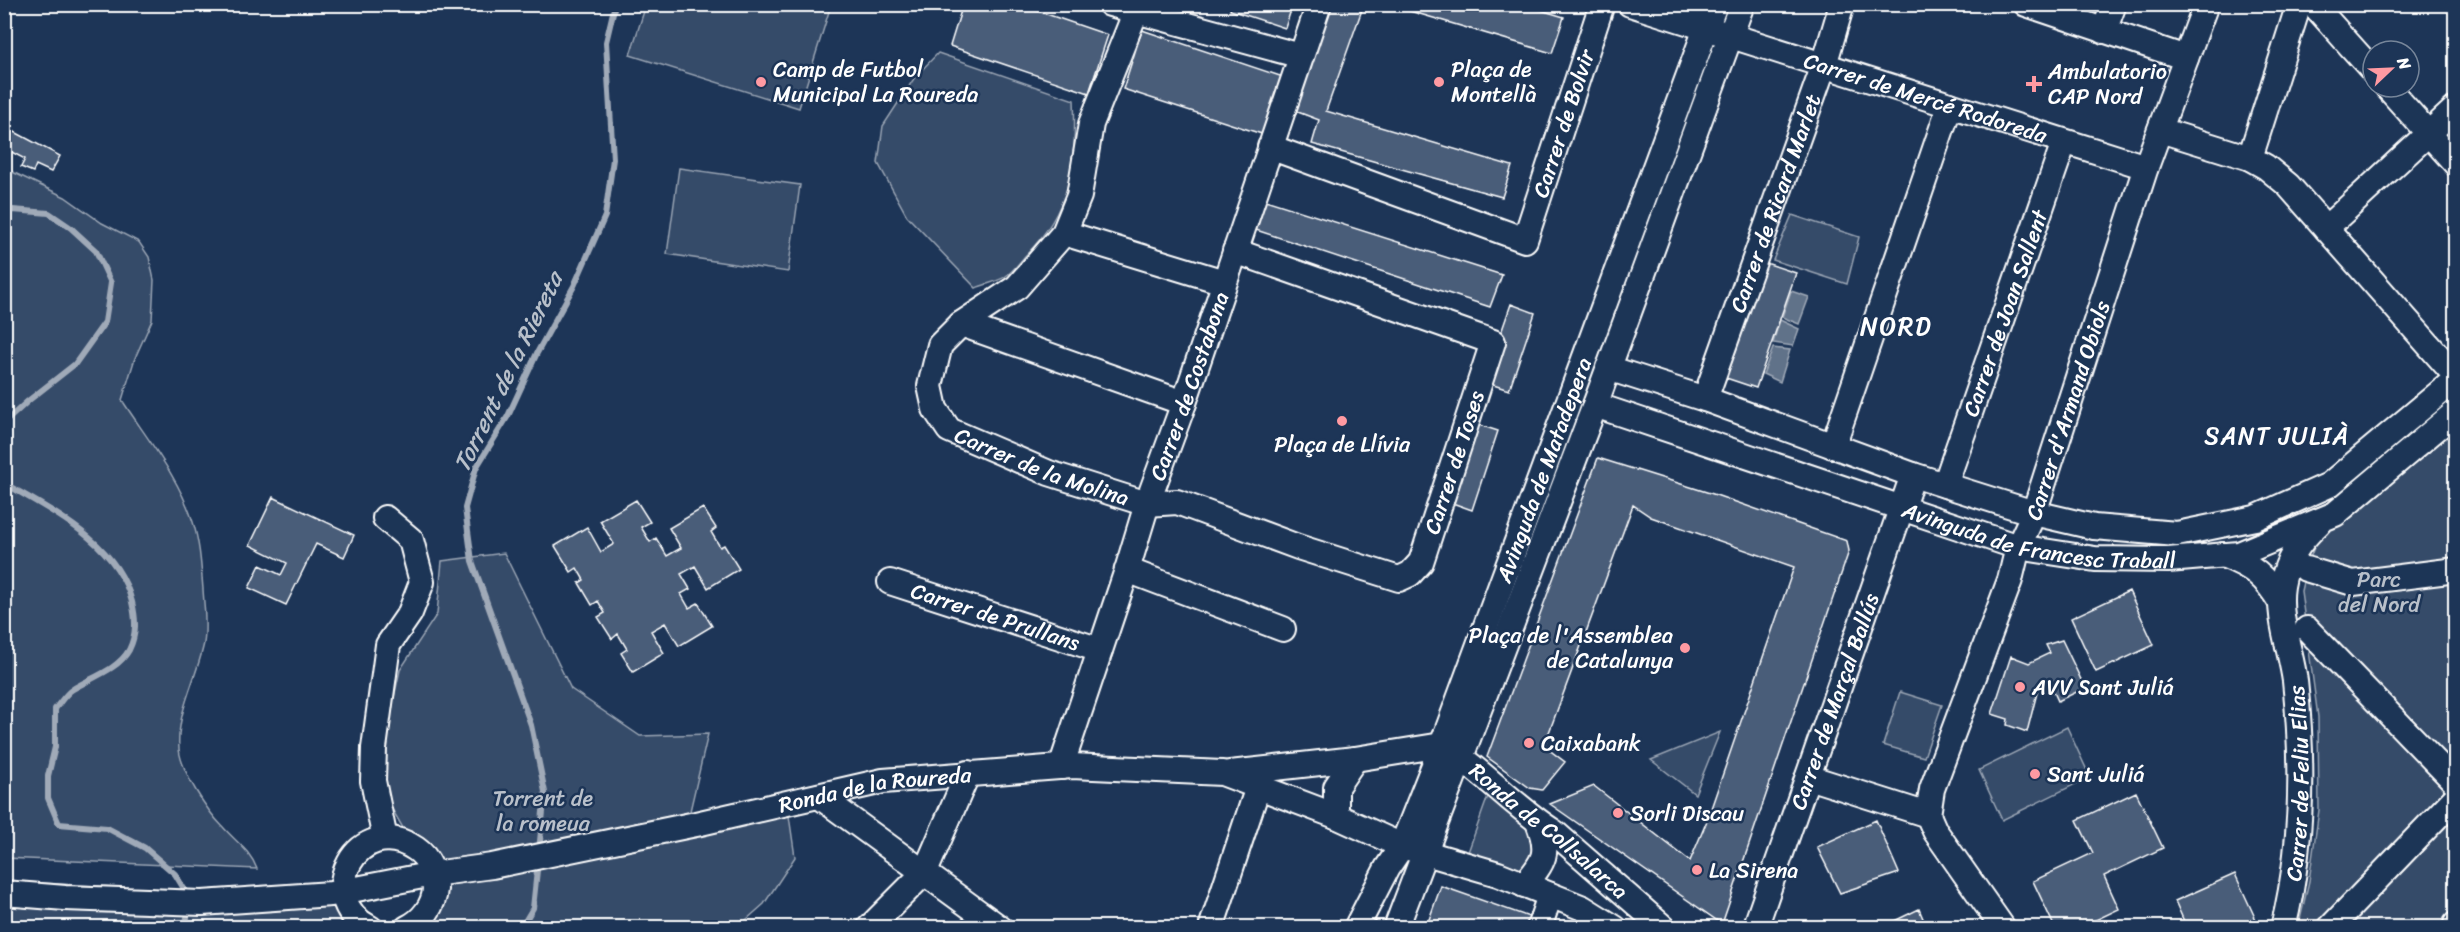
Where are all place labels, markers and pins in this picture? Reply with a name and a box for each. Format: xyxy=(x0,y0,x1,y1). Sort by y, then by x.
place label: Camp de Futbol Municipal La Roureda xyxy=(773,50,978,114)
place label: Plaça de Montellà xyxy=(1451,50,1537,114)
place label: Ambulatorio CAP Nord xyxy=(2047,52,2167,116)
marker: Camp de Futbol Municipal La Roureda xyxy=(754,75,768,89)
marker: Plaça de Montellà xyxy=(1432,75,1446,89)
marker: Ambulatorio CAP Nord xyxy=(2025,75,2043,93)
marker: Plaça de Llívia xyxy=(1335,414,1349,428)
place label: Plaça de Llívia xyxy=(1274,425,1411,464)
place label: Plaça de l'Assemblea de Catalunya xyxy=(1469,616,1674,680)
marker: Plaça de l'Assemblea de Catalunya xyxy=(1678,641,1692,655)
place label: AVV Sant Juliá xyxy=(2031,668,2174,707)
marker: AVV Sant Juliá xyxy=(2013,680,2027,694)
place label: Caixabank xyxy=(1541,724,1641,763)
marker: Caixabank xyxy=(1522,736,1536,750)
place label: Sant Juliá xyxy=(2047,755,2145,794)
marker: Sant Juliá xyxy=(2028,767,2042,781)
place label: Sorli Discau xyxy=(1630,794,1744,833)
marker: Sorli Discau xyxy=(1611,806,1625,820)
place label: La Sirena xyxy=(1709,851,1798,890)
marker: La Sirena xyxy=(1690,863,1704,877)

